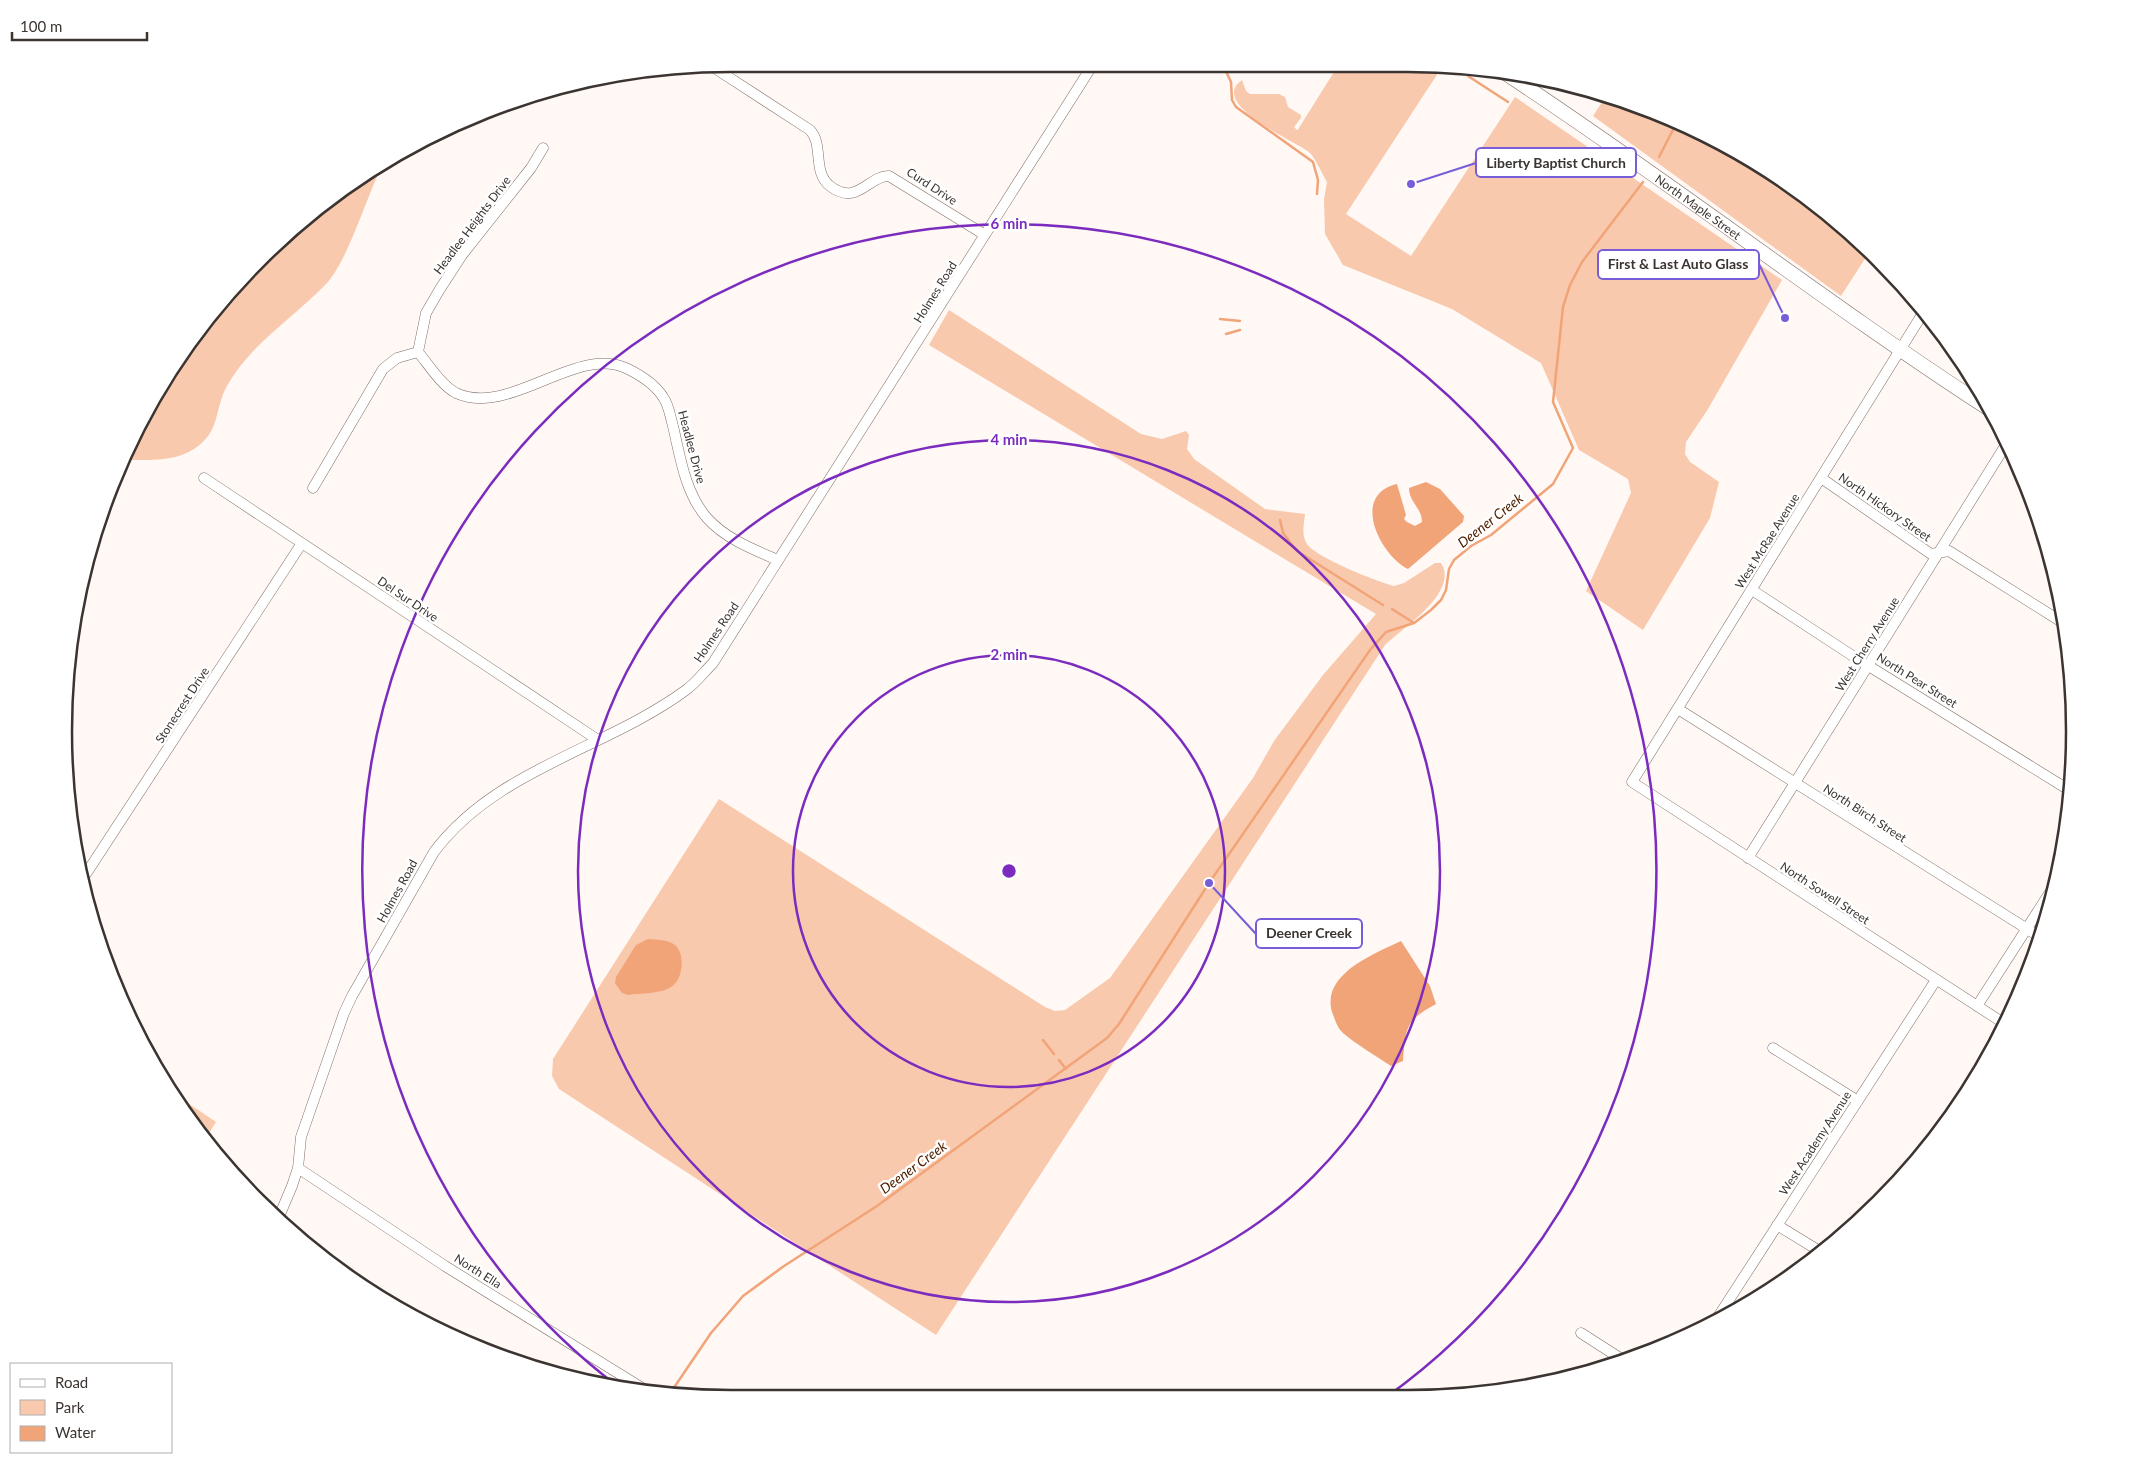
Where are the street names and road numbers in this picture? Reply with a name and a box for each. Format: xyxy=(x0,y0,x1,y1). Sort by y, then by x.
street label: Curd Drive xyxy=(904,164,960,208)
street label: North Maple Street xyxy=(1653,171,1745,243)
street label: Headlee Heights Drive xyxy=(430,173,514,277)
street label: Holmes Road xyxy=(910,258,960,326)
street label: Headlee Drive xyxy=(675,409,709,485)
street label: North Hickory Street xyxy=(1836,469,1935,545)
street label: West McRae Avenue xyxy=(1732,491,1802,591)
street label: Del Sur Drive xyxy=(375,573,441,625)
street label: West Cherry Avenue xyxy=(1832,594,1902,694)
street label: Holmes Road xyxy=(690,599,742,665)
street label: North Pear Street xyxy=(1874,649,1961,711)
street label: Stonecrest Drive xyxy=(152,664,212,746)
street label: North Birch Street xyxy=(1821,781,1910,846)
street label: Holmes Road xyxy=(374,857,420,925)
street label: North Sowell Street xyxy=(1778,859,1873,928)
street label: West Academy Avenue xyxy=(1776,1088,1854,1198)
street label: North Ella xyxy=(452,1251,504,1291)

